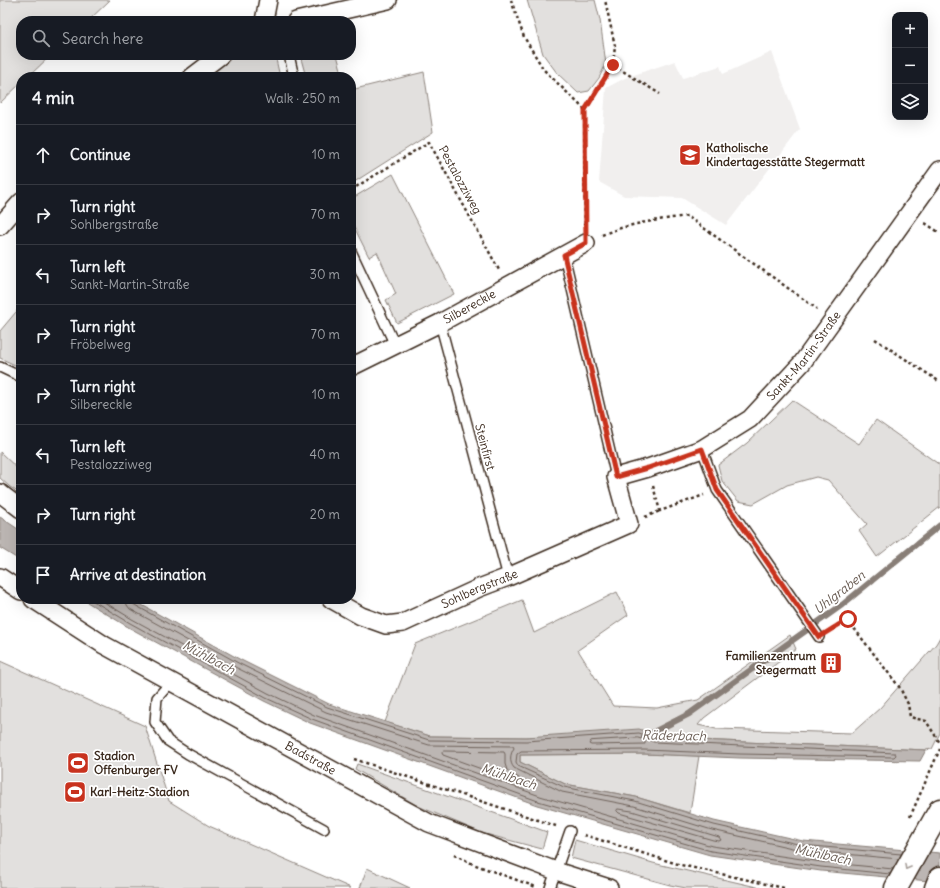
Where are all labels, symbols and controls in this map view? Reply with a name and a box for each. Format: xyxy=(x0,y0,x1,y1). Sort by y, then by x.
map controls xyxy=(892,12,928,120)
button: + xyxy=(892,12,928,48)
search box xyxy=(16,16,356,60)
icon: search xyxy=(30,27,52,49)
text: Search here xyxy=(62,29,143,48)
button: − xyxy=(892,48,928,84)
route end xyxy=(604,56,622,74)
button: layers xyxy=(892,84,928,120)
text: 4 min xyxy=(32,87,74,109)
text: Walk · 250 m xyxy=(265,90,340,107)
place label: Katholische Kindertagesstätte Stegermatt xyxy=(706,140,866,170)
school or university icon: Katholische Kindertagesstätte Stegermatt xyxy=(677,142,703,168)
street label: Pestalozziweg xyxy=(436,143,485,216)
icon: ahead xyxy=(32,144,54,166)
text: Continue xyxy=(70,145,131,164)
text: 10 m xyxy=(312,146,340,163)
text: Turn right xyxy=(70,197,135,216)
icon: right xyxy=(32,204,54,226)
text: 70 m xyxy=(311,206,340,223)
text: Sohlbergstraße xyxy=(70,216,159,233)
text: Turn left xyxy=(70,257,125,276)
icon: left xyxy=(32,264,54,286)
text: 30 m xyxy=(310,266,340,283)
text: Sankt-Martin-Straße xyxy=(70,276,190,293)
street label: Silbereckle xyxy=(440,286,498,327)
street label: Sankt-Martin-Straße xyxy=(763,308,844,403)
text: Turn right xyxy=(70,317,135,336)
icon: right xyxy=(32,324,54,346)
text: 70 m xyxy=(311,326,340,343)
text: Fröbelweg xyxy=(70,336,131,353)
text: Turn right xyxy=(70,377,135,396)
icon: right xyxy=(32,384,54,406)
text: 10 m xyxy=(312,386,340,403)
text: Silbereckle xyxy=(70,396,132,413)
street label: Steinfirst xyxy=(472,422,499,472)
text: Turn left xyxy=(70,437,125,456)
icon: left xyxy=(32,444,54,466)
text: 40 m xyxy=(309,446,340,463)
text: Pestalozziweg xyxy=(70,456,152,473)
icon: right xyxy=(32,504,54,526)
text: Turn right xyxy=(70,505,135,524)
text: 20 m xyxy=(310,506,340,523)
icon: arrive xyxy=(32,564,54,586)
text: Arrive at destination xyxy=(70,565,206,584)
street label: Sohlbergstraße xyxy=(439,566,520,611)
water label: Uhlgraben xyxy=(810,567,869,618)
route start xyxy=(839,610,857,628)
water label: Mühlbach xyxy=(180,637,238,679)
place label: Familienzentrum Stegermatt xyxy=(726,648,817,678)
building icon: Familienzentrum Stegermatt xyxy=(818,650,844,676)
water label: Räderbach xyxy=(642,726,707,745)
street label: Badstraße xyxy=(283,738,339,778)
place label: Stadion Offenburger FV xyxy=(94,748,178,778)
sports icon: Stadion Offenburger FV xyxy=(65,750,91,776)
water label: Mühlbach xyxy=(479,760,539,794)
sports icon: Karl-Heitz-Stadion xyxy=(62,779,88,805)
place label: Karl-Heitz-Stadion xyxy=(90,784,190,799)
water label: Mühlbach xyxy=(793,840,853,869)
one-way arrow xyxy=(905,862,912,870)

